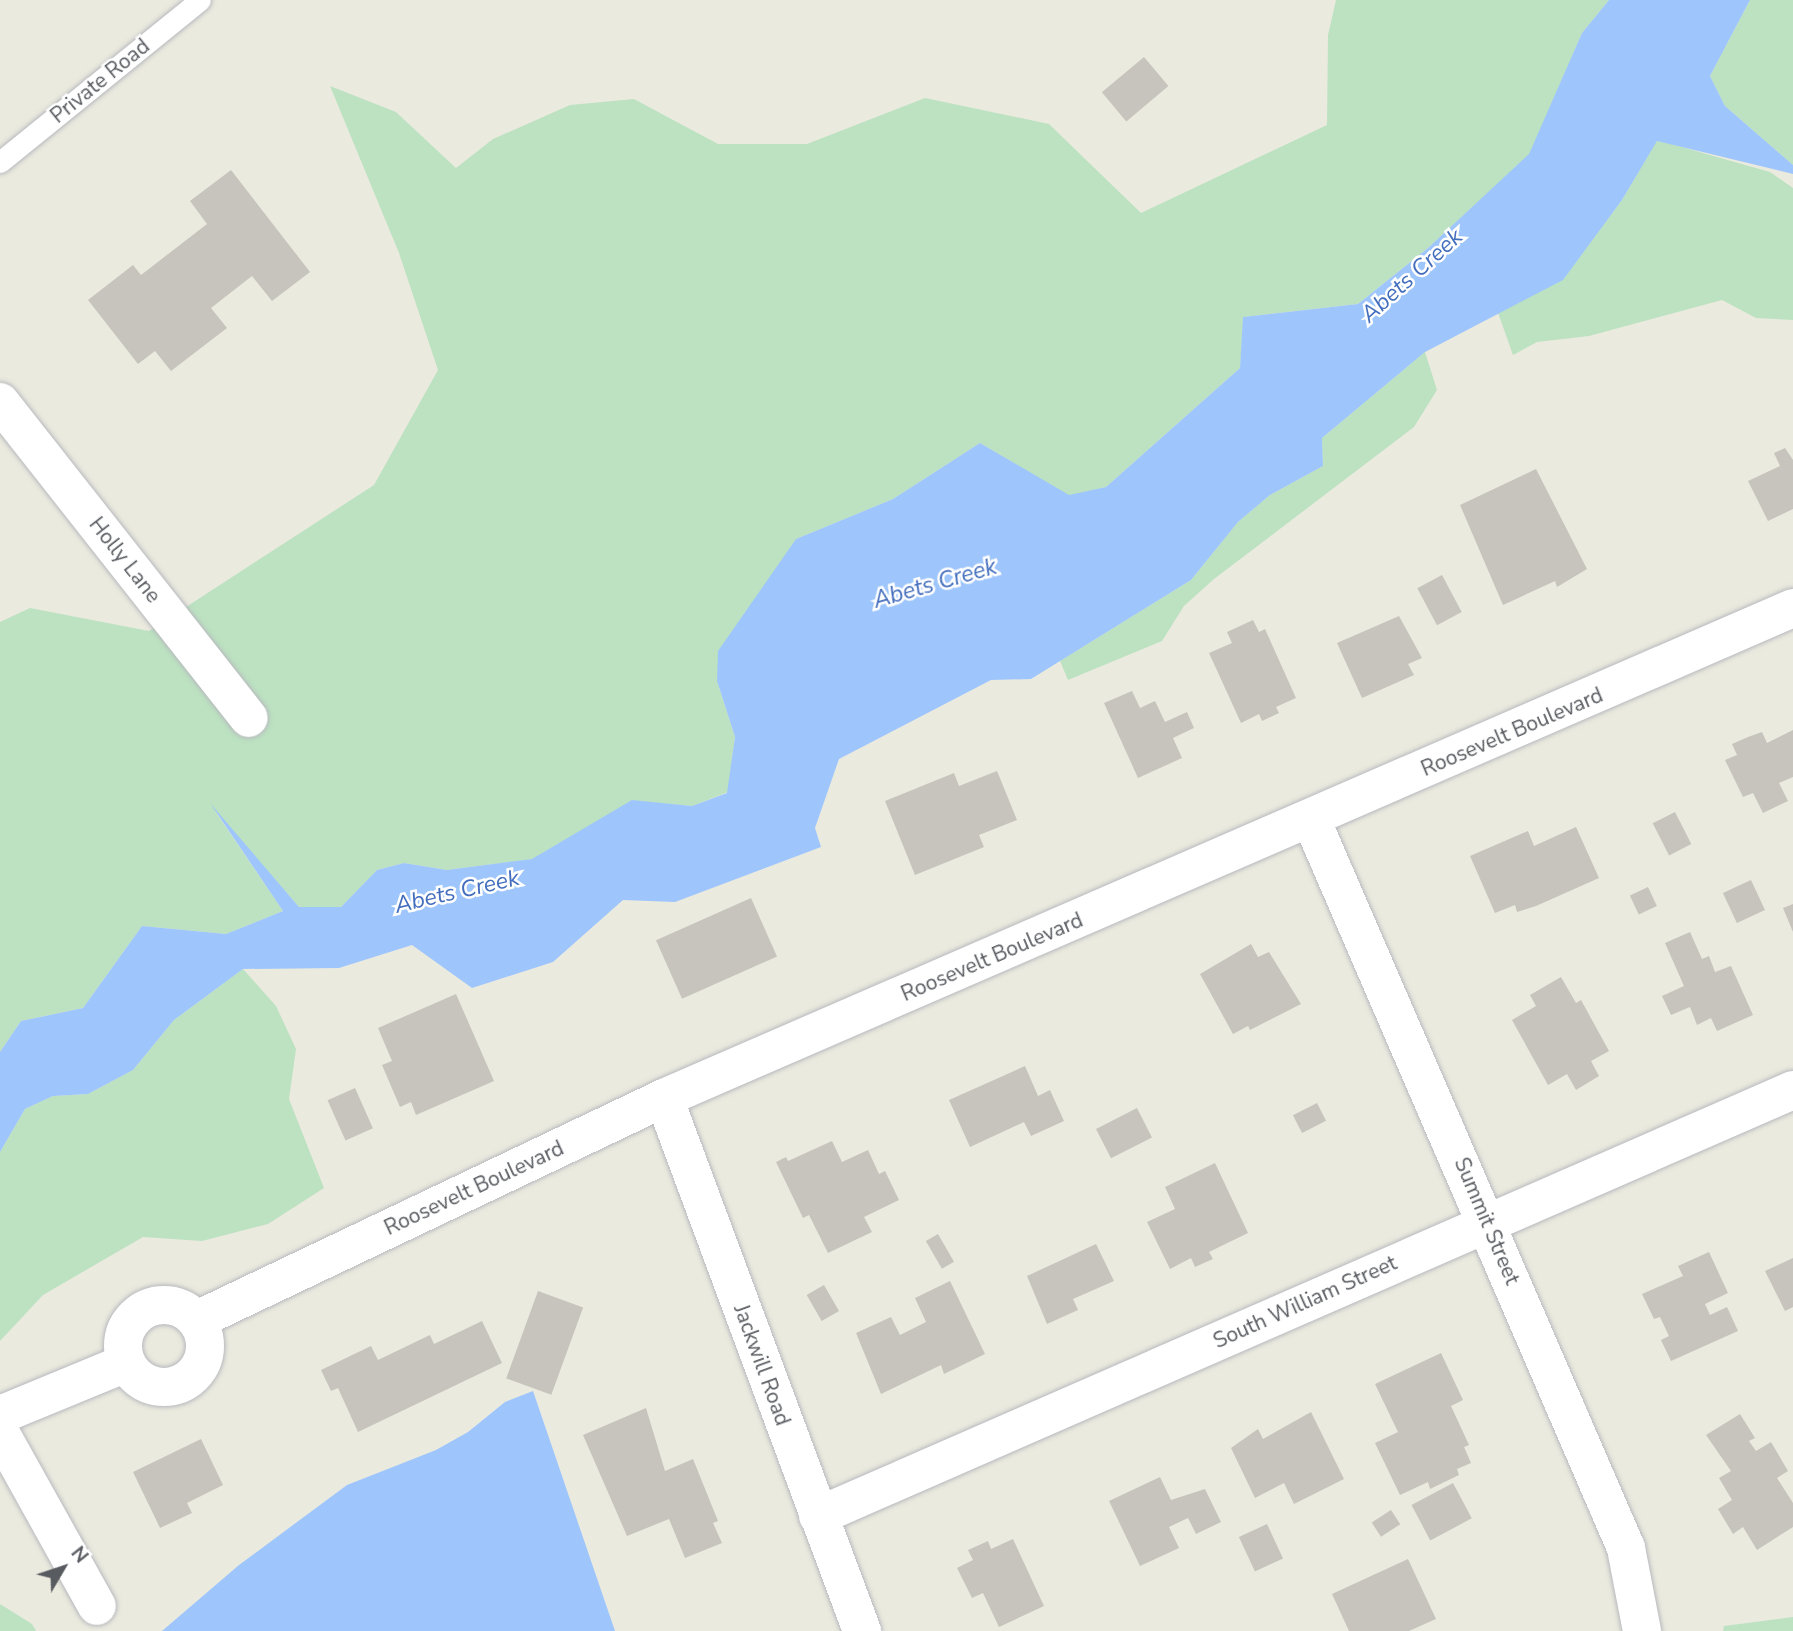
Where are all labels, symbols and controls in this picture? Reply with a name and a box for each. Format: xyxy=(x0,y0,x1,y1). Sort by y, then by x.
street label: Private Road xyxy=(45,33,155,129)
water label: Abets Creek xyxy=(1356,223,1468,329)
street label: Holly Lane xyxy=(84,512,166,608)
water label: Abets Creek xyxy=(870,553,1000,615)
street label: Roosevelt Boulevard xyxy=(1417,682,1607,782)
water label: Abets Creek xyxy=(392,864,522,920)
street label: Roosevelt Boulevard xyxy=(897,907,1087,1007)
street label: Roosevelt Boulevard xyxy=(380,1135,568,1241)
street label: Summit Street xyxy=(1449,1154,1525,1288)
street label: South William Street xyxy=(1209,1250,1401,1354)
street label: Jackwill Road xyxy=(728,1301,796,1429)
north arrow xyxy=(28,1533,98,1603)
text: N xyxy=(65,1541,94,1568)

